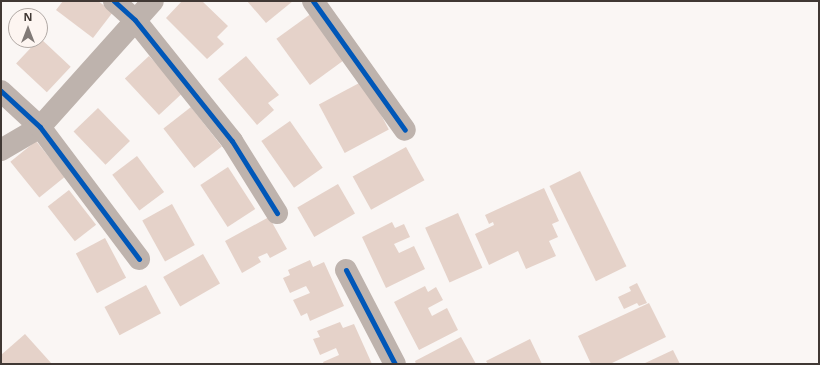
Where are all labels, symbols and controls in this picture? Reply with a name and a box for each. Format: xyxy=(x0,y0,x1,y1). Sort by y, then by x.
north arrow xyxy=(8,8,48,48)
text: N xyxy=(24,9,32,24)

